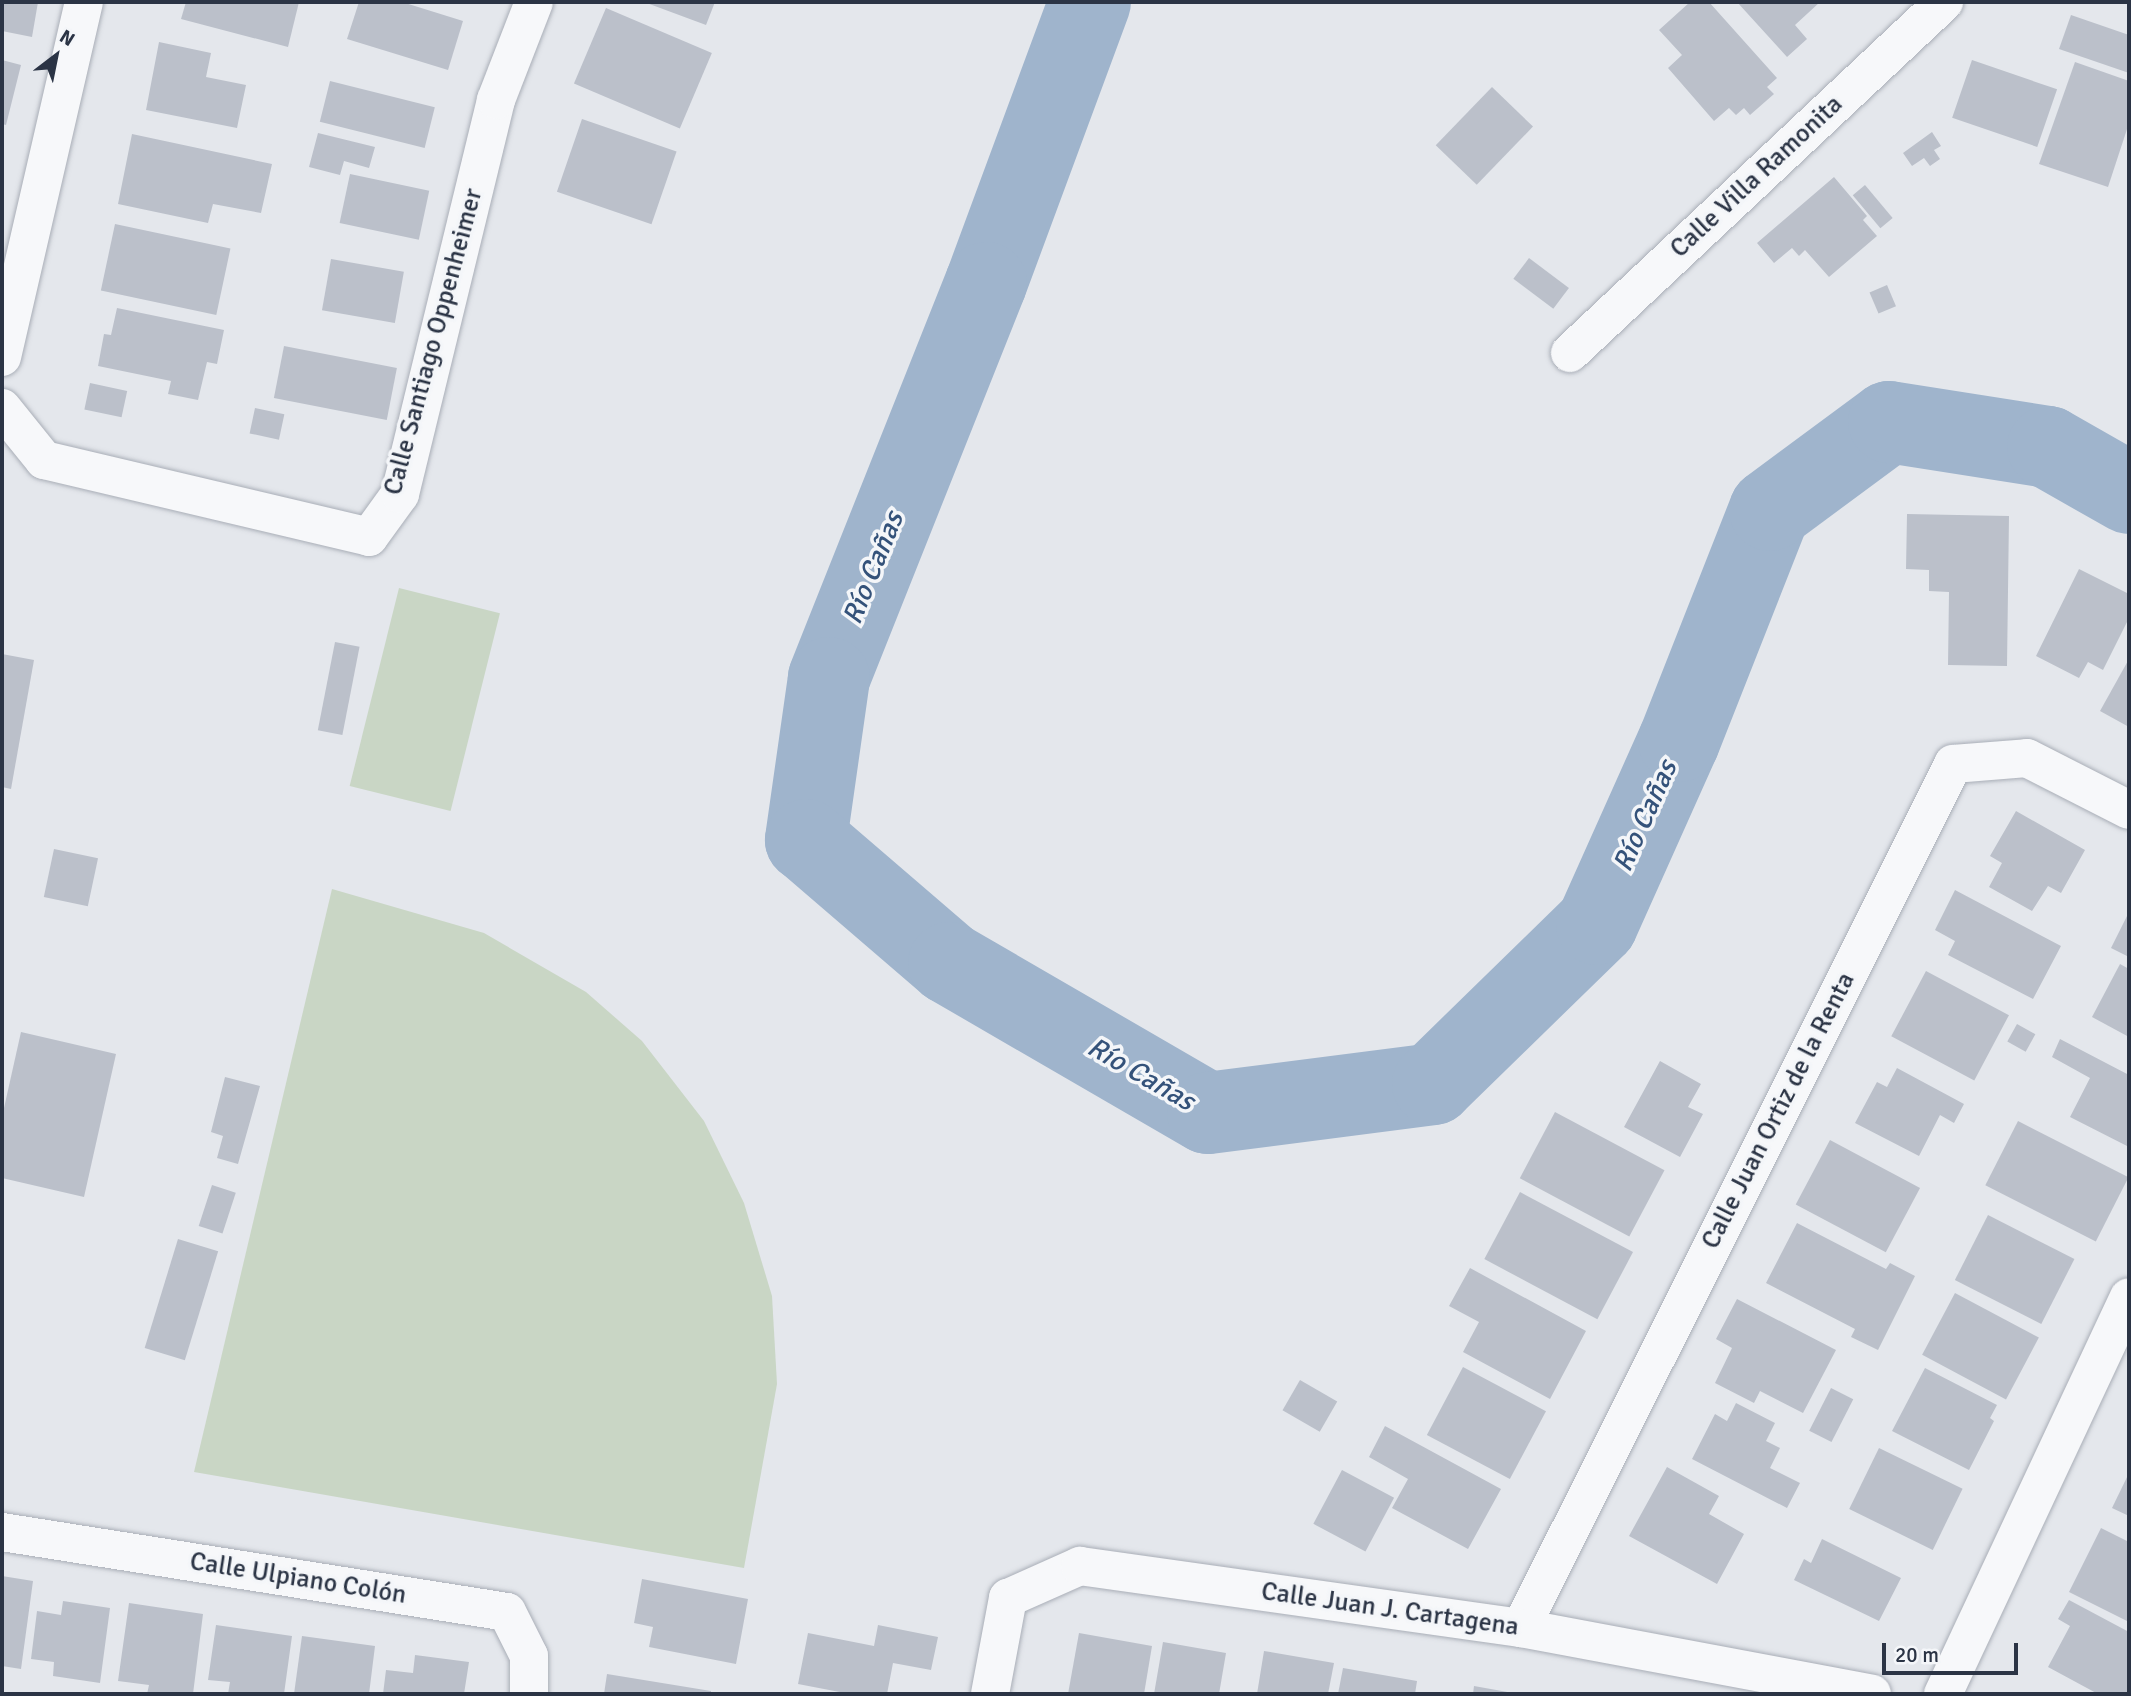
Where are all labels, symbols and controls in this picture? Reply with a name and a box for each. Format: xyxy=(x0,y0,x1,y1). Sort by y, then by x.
north arrow xyxy=(21,21,91,91)
text: N xyxy=(55,25,79,52)
street label: Calle Villa Ramonita xyxy=(1664,89,1850,265)
street label: Calle Santiago Oppenheimer xyxy=(378,185,490,499)
water label: Río Cañas xyxy=(835,507,911,629)
water label: Río Cañas xyxy=(1606,755,1684,877)
street label: Calle Juan Ortiz de la Renta xyxy=(1696,968,1862,1254)
water label: Río Cañas xyxy=(1082,1030,1200,1118)
street label: Calle Ulpiano Colón xyxy=(188,1546,408,1612)
street label: Calle Juan J. Cartagena xyxy=(1259,1576,1521,1644)
scale bar xyxy=(1886,1630,2022,1674)
text: 20 m xyxy=(1895,1642,1939,1668)

